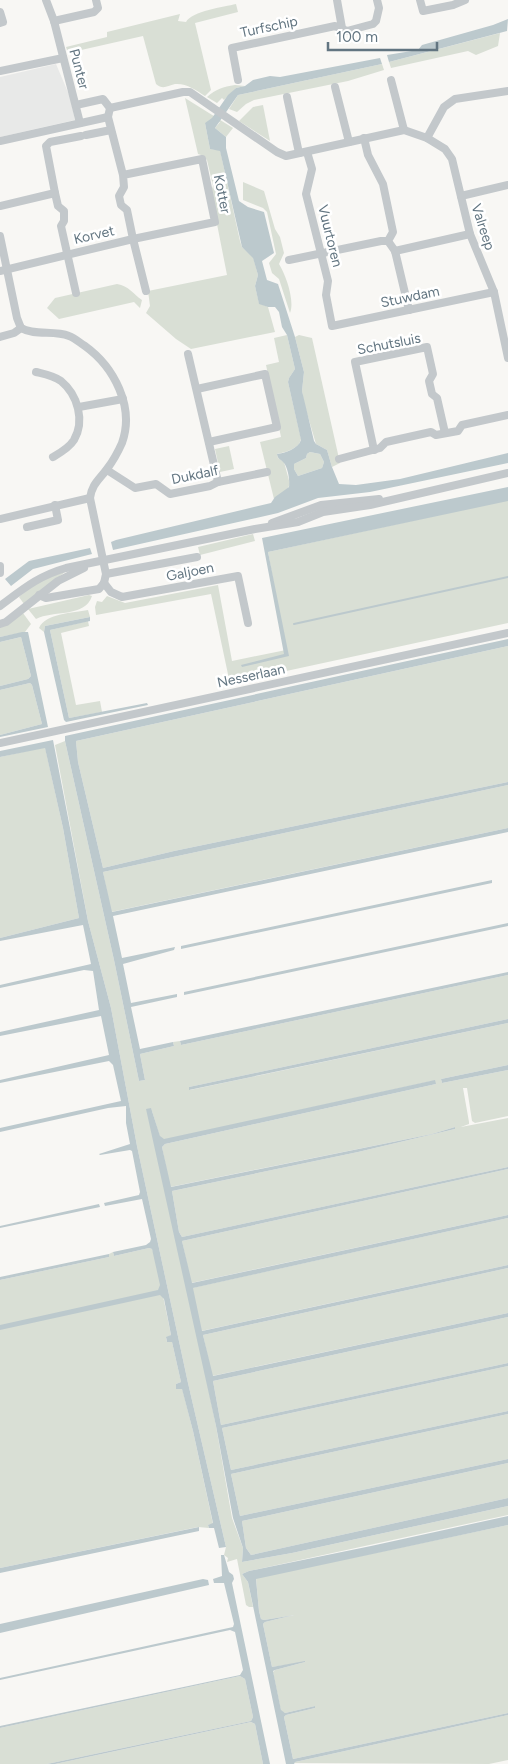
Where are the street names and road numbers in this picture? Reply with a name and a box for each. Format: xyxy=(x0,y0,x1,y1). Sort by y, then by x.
street label: Turfschip xyxy=(239,13,299,41)
street label: Punter xyxy=(65,47,93,91)
street label: Kotter xyxy=(210,173,234,215)
street label: Valreep xyxy=(468,202,498,252)
street label: Vuurtoren xyxy=(314,203,346,269)
street label: Korvet xyxy=(72,222,116,248)
street label: Stuwdam xyxy=(379,282,441,312)
street label: Schutsluis xyxy=(356,330,422,358)
street label: Dukdalf xyxy=(170,462,221,488)
street label: Galjoen xyxy=(165,559,215,585)
street label: Nesserlaan xyxy=(215,660,287,691)

